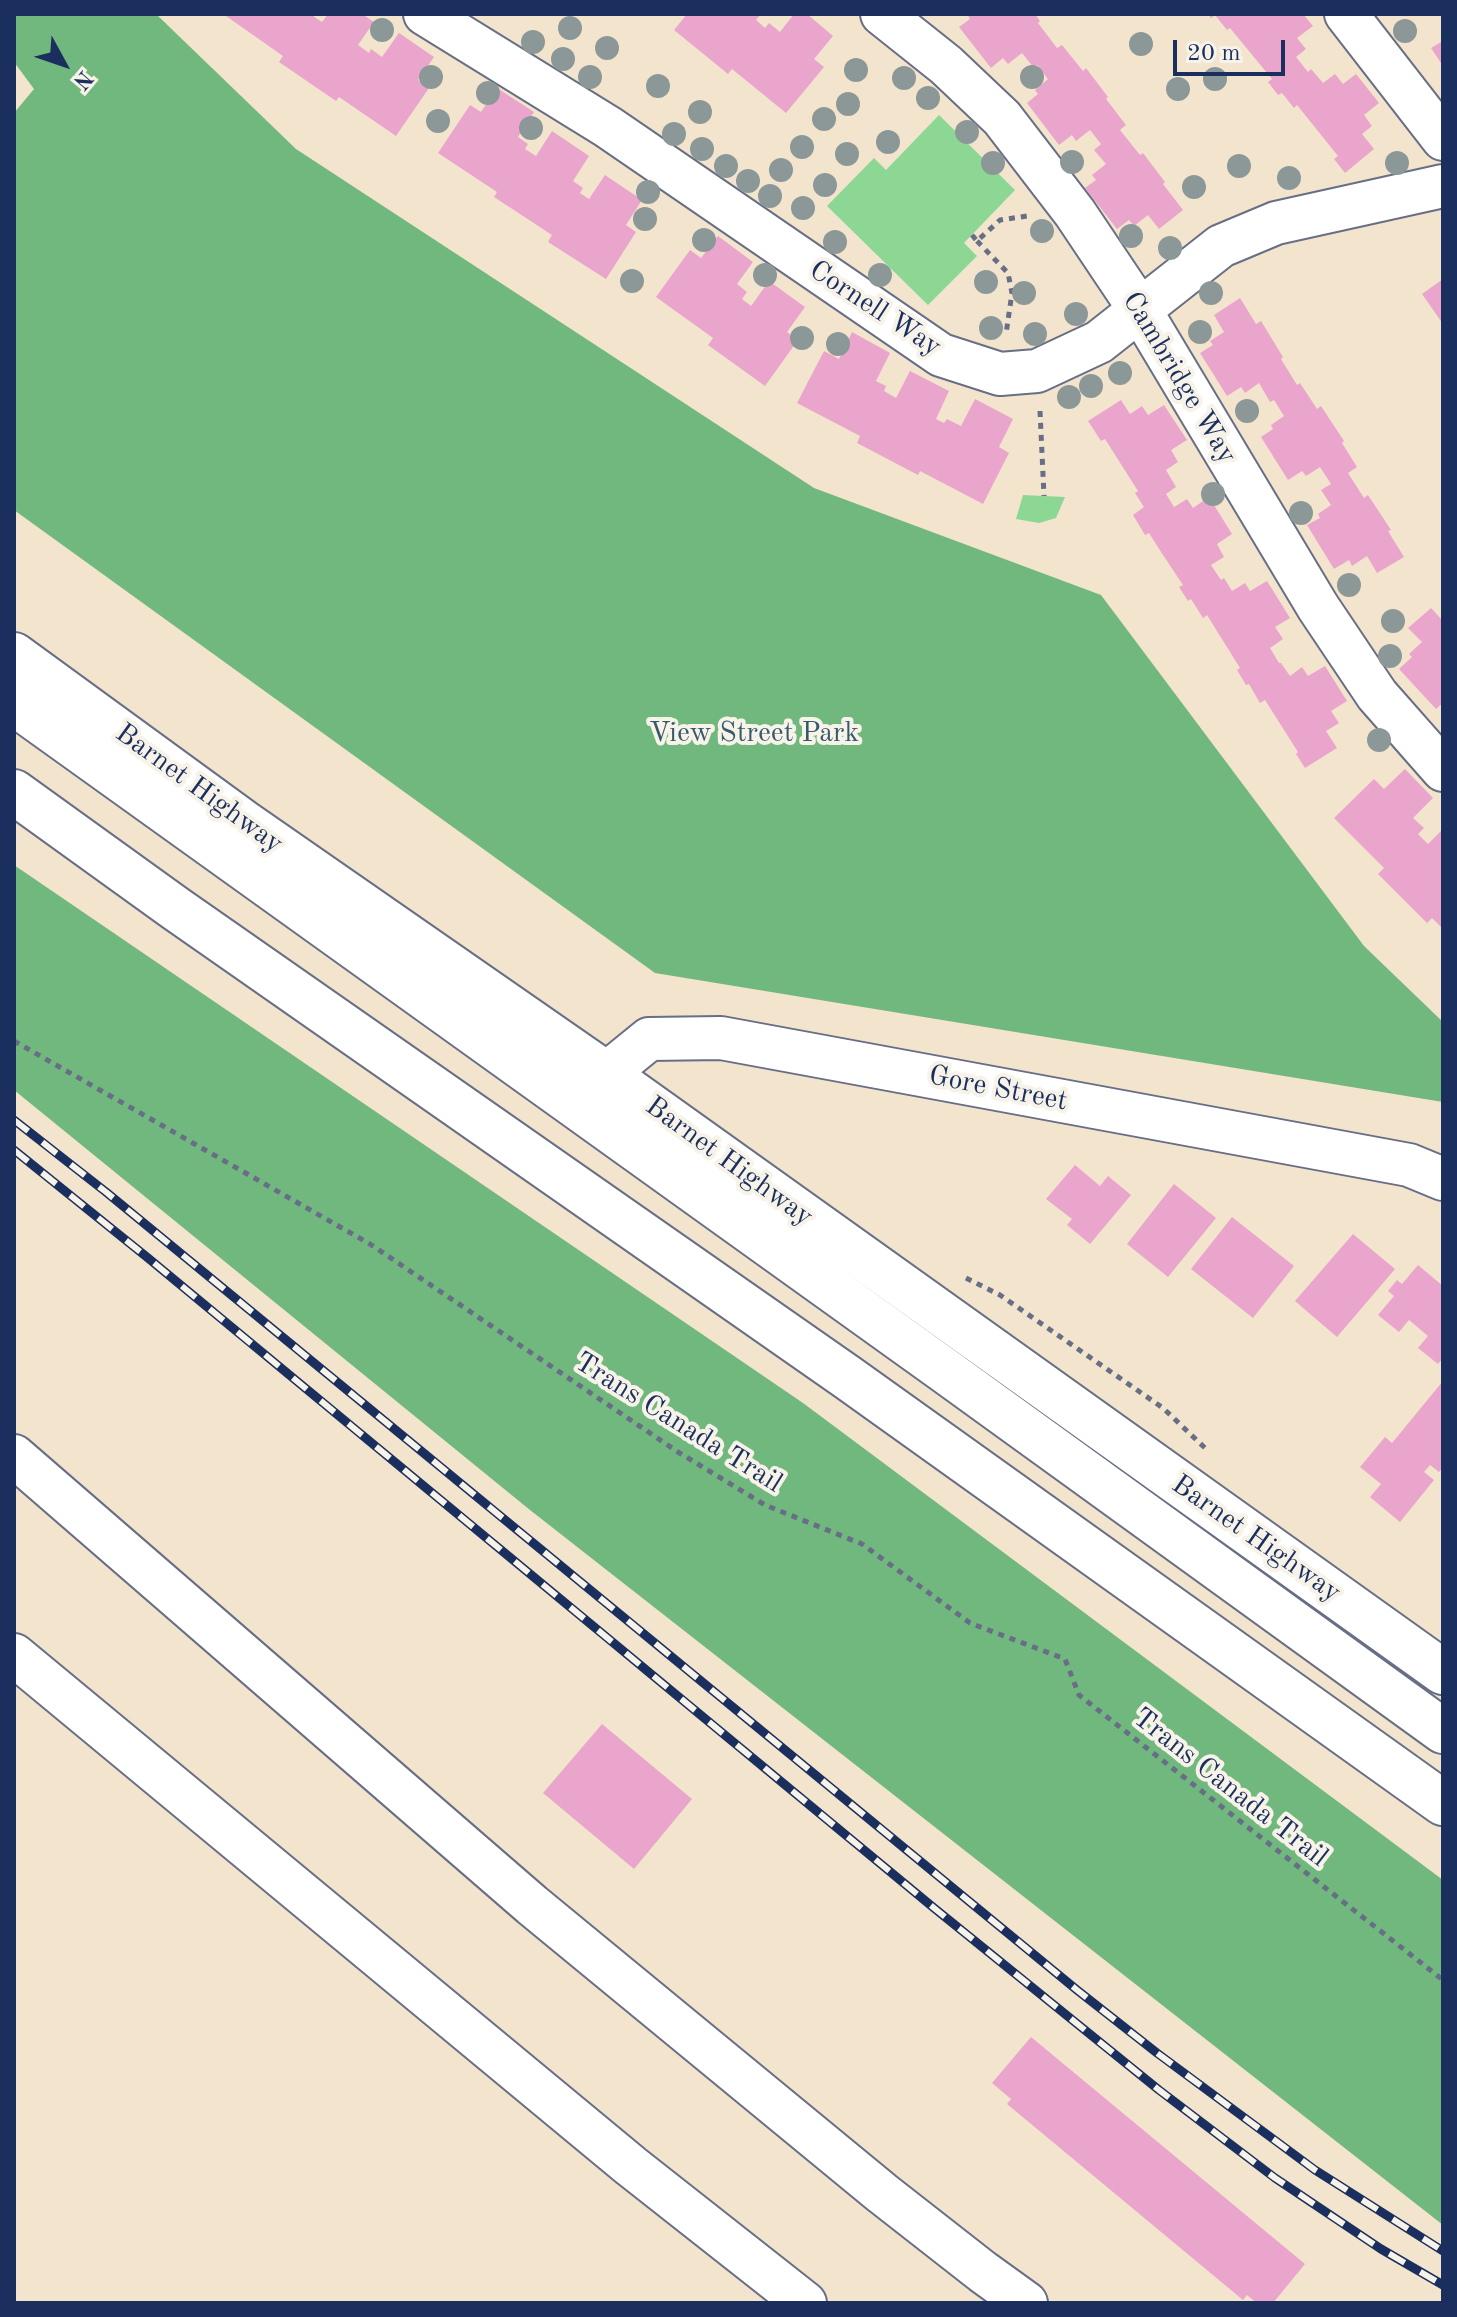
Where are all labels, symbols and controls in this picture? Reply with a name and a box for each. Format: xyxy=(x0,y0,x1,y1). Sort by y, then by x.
north arrow xyxy=(24,24,104,104)
scale bar xyxy=(1177,24,1289,74)
text: 20 m xyxy=(1187,42,1241,66)
text: N xyxy=(69,66,96,93)
street label: Cornell Way xyxy=(803,254,947,364)
street label: Cambridge Way xyxy=(1115,286,1243,470)
street label: Barnet Highway xyxy=(109,717,289,861)
park label: View Street Park xyxy=(649,717,859,751)
street label: Gore Street xyxy=(926,1059,1070,1119)
street label: Barnet Highway xyxy=(639,1090,819,1234)
street label: Trans Canada Trail xyxy=(568,1346,788,1500)
street label: Barnet Highway xyxy=(1165,1468,1347,1610)
street label: Trans Canada Trail xyxy=(1126,1701,1334,1875)

